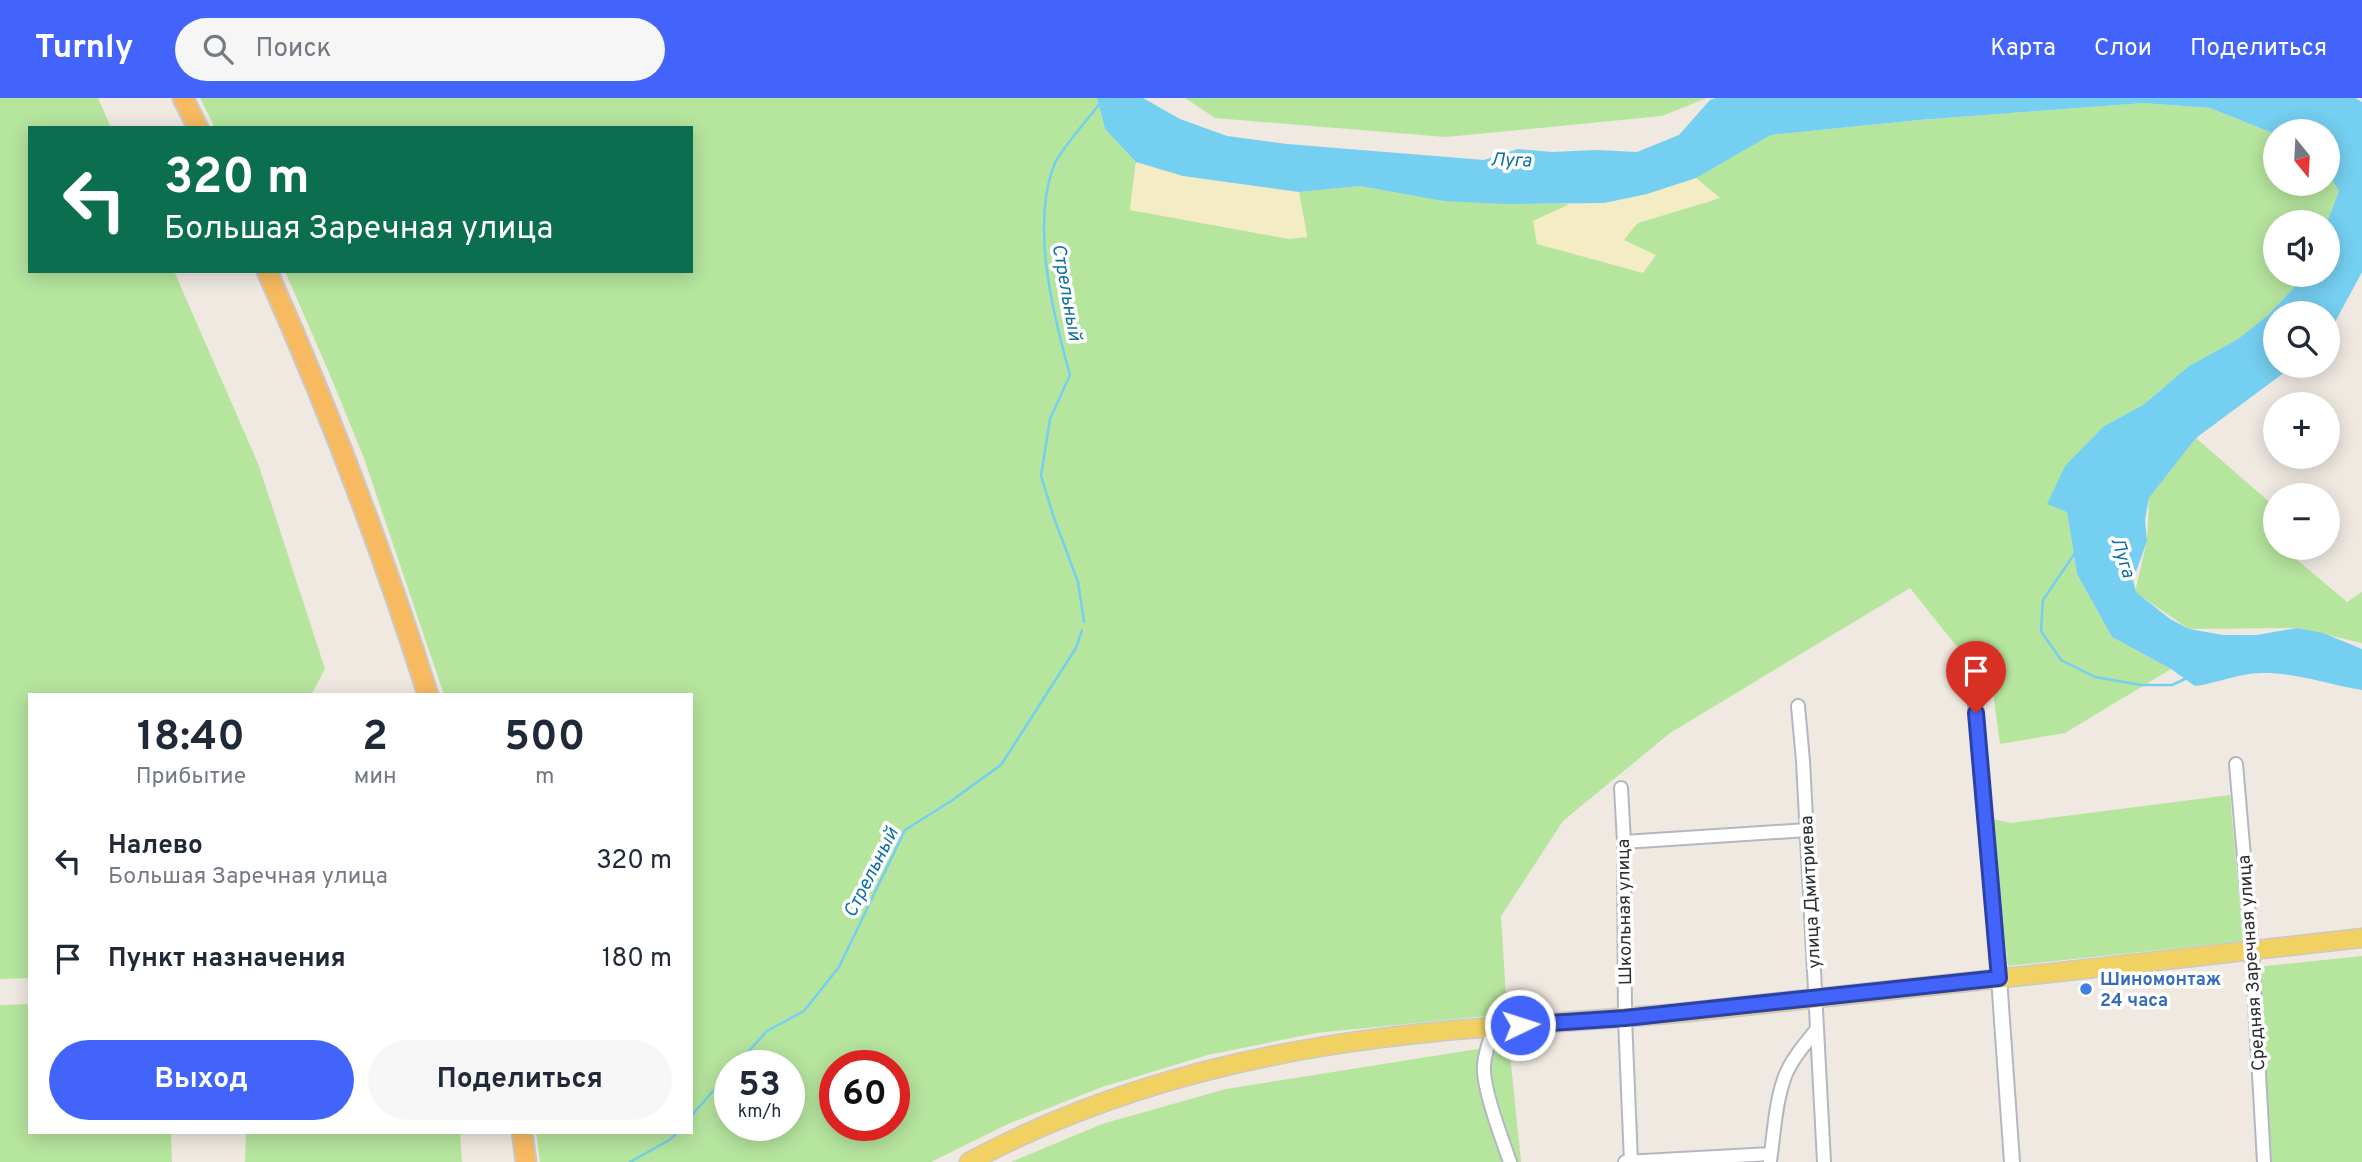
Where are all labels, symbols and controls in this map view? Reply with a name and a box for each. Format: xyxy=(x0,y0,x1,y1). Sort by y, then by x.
search box xyxy=(175,18,665,81)
text: Turnly xyxy=(35,28,133,70)
icon: search xyxy=(199,30,237,68)
text: Поиск xyxy=(255,33,331,66)
text: Карта xyxy=(1990,34,2056,64)
text: Слои xyxy=(2094,34,2152,64)
text: Поделиться xyxy=(2190,34,2327,64)
north arrow xyxy=(2263,119,2340,196)
map controls xyxy=(2263,119,2340,560)
water label: Луга xyxy=(1490,148,1532,174)
text: 320 m xyxy=(164,149,310,211)
icon: left xyxy=(49,154,140,245)
text: Большая Заречная улица xyxy=(164,210,553,250)
button: sound xyxy=(2263,210,2340,287)
water label: Стрельный xyxy=(1046,242,1087,344)
button: search xyxy=(2263,301,2340,378)
button: + xyxy=(2263,392,2340,469)
button: − xyxy=(2263,483,2340,560)
water label: Луга xyxy=(2104,534,2140,581)
pin xyxy=(1946,641,2006,713)
icon: arrive xyxy=(1957,652,1995,690)
text: 18:40 xyxy=(137,712,245,765)
text: 2 xyxy=(362,712,388,765)
text: 500 xyxy=(504,712,585,765)
text: Прибытие xyxy=(136,763,246,792)
text: мин xyxy=(354,763,397,792)
text: m xyxy=(535,763,555,792)
street label: улица Дмитриева xyxy=(1796,815,1827,969)
water label: Стрельный xyxy=(839,823,905,922)
text: Налево xyxy=(108,830,203,863)
street label: Школьная улица xyxy=(1613,839,1638,985)
icon: left xyxy=(49,842,87,880)
text: 320 m xyxy=(596,845,672,878)
street label: Средняя Заречная улица xyxy=(2233,854,2272,1072)
text: Большая Заречная улица xyxy=(108,863,388,892)
icon: arrive xyxy=(49,940,87,978)
text: Пункт назначения xyxy=(108,943,346,976)
text: 180 m xyxy=(602,943,672,976)
place label: Шиномонтаж 24 часа xyxy=(2100,969,2221,1013)
marker: Шиномонтаж 24 часа xyxy=(2078,981,2094,997)
position arrow xyxy=(1483,988,1557,1062)
button: Выход xyxy=(49,1040,354,1120)
button: Поделиться xyxy=(368,1040,672,1120)
speed limit sign: 60 xyxy=(819,1050,910,1141)
text: 53 xyxy=(738,1064,781,1108)
text: km/h xyxy=(738,1101,781,1124)

